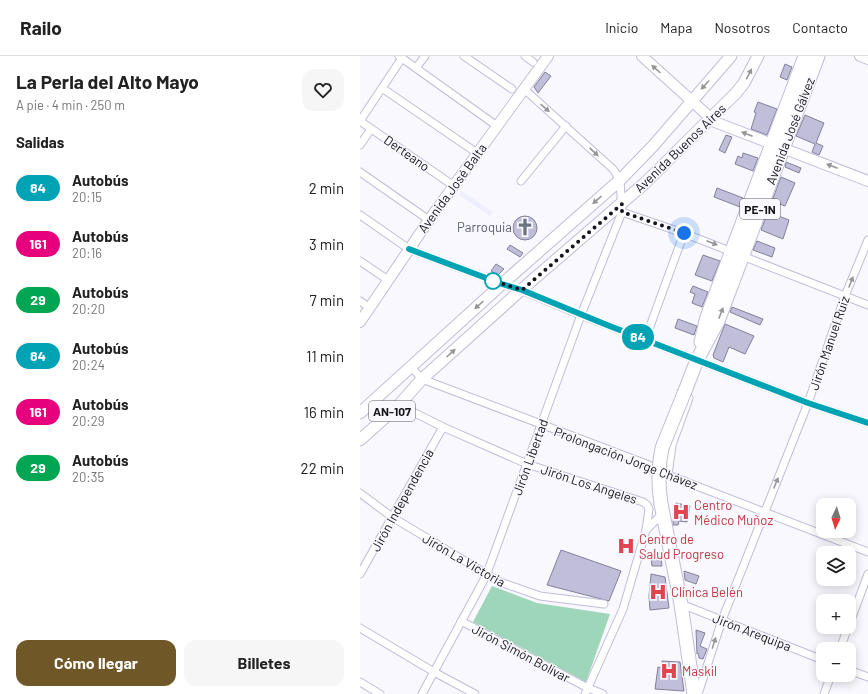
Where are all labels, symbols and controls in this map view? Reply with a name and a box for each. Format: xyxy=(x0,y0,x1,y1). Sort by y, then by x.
text: Railo xyxy=(20,16,62,39)
text: Inicio xyxy=(605,19,638,36)
text: Mapa xyxy=(660,19,692,36)
text: Nosotros xyxy=(714,19,770,36)
text: Contacto xyxy=(792,19,848,36)
one-way arrow xyxy=(651,64,661,74)
one-way arrow xyxy=(746,68,753,79)
button: heart xyxy=(302,69,344,111)
text: La Perla del Alto Mayo xyxy=(16,70,199,93)
street label: Avenida José Gálvez xyxy=(762,75,818,187)
one-way arrow xyxy=(700,80,710,90)
text: A pie · 4 min · 250 m xyxy=(16,97,125,113)
street label: Avenida Buenos Aires xyxy=(631,100,729,196)
one-way arrow xyxy=(540,103,550,112)
one-way arrow xyxy=(741,131,752,137)
street label: Derteano xyxy=(381,132,433,174)
text: Salidas xyxy=(16,133,64,151)
street label: Avenida José Balta xyxy=(414,140,490,236)
one-way arrow xyxy=(589,148,600,157)
one-way arrow xyxy=(825,163,837,169)
text: Autobús xyxy=(72,171,128,189)
text: 84 xyxy=(30,179,46,196)
text: 2 min xyxy=(309,179,344,197)
text: 20:15 xyxy=(72,189,102,205)
one-way arrow xyxy=(592,196,603,205)
road number: PE-1N xyxy=(740,199,780,219)
church icon: Parroquia xyxy=(515,217,535,237)
place label: Parroquia xyxy=(457,219,512,235)
your location xyxy=(674,223,694,243)
text: Autobús xyxy=(72,227,128,245)
text: 161 xyxy=(29,235,47,252)
text: 3 min xyxy=(309,235,344,253)
one-way arrow xyxy=(706,241,718,247)
text: 20:16 xyxy=(72,245,102,261)
unlabelled marker xyxy=(484,272,502,290)
one-way arrow xyxy=(848,276,854,288)
text: Autobús xyxy=(72,283,128,301)
text: 29 xyxy=(30,291,46,308)
text: 7 min xyxy=(310,291,344,309)
street label: Jirón Manuel Ruiz xyxy=(805,294,853,392)
one-way arrow xyxy=(474,300,484,309)
text: 20:20 xyxy=(72,301,105,317)
one-way arrow xyxy=(718,306,724,318)
line badge: 84 xyxy=(620,324,656,350)
text: 84 xyxy=(630,328,646,345)
text: Autobús xyxy=(72,339,128,357)
text: 84 xyxy=(30,347,46,364)
text: 11 min xyxy=(306,347,344,365)
one-way arrow xyxy=(446,349,456,358)
text: 20:24 xyxy=(72,357,105,373)
text: Autobús xyxy=(72,395,128,413)
road number: AN-107 xyxy=(369,401,415,421)
text: 161 xyxy=(29,403,47,420)
text: 16 min xyxy=(304,403,344,421)
text: 20:29 xyxy=(72,413,104,429)
street label: Jirón Libertad xyxy=(509,417,551,497)
street label: Prolongación Jorge Chávez xyxy=(552,423,700,493)
street label: Jirón Independencia xyxy=(367,446,437,554)
text: Autobús xyxy=(72,451,128,469)
text: 29 xyxy=(30,459,46,476)
text: 22 min xyxy=(301,459,344,477)
street label: Jirón Los Angeles xyxy=(539,461,639,507)
text: 20:35 xyxy=(72,469,104,485)
one-way arrow xyxy=(773,476,779,488)
place label: Centro Médico Muñoz xyxy=(694,497,773,528)
north arrow xyxy=(816,498,856,538)
map controls xyxy=(816,498,856,682)
hospital icon: Centro Médico Muñoz xyxy=(671,502,691,522)
street label: Jirón La Victoria xyxy=(420,530,508,590)
place label: Centro de Salud Progreso xyxy=(639,531,724,562)
hospital icon: Centro de Salud Progreso xyxy=(616,536,636,556)
button: layers xyxy=(816,546,856,586)
hospital icon: Clínica Belén xyxy=(648,582,668,602)
place label: Clínica Belén xyxy=(671,584,743,600)
button: + xyxy=(816,594,856,634)
street label: Jirón Arequipa xyxy=(710,610,794,654)
street label: Jirón Simón Bolívar xyxy=(469,620,573,686)
one-way arrow xyxy=(711,637,717,649)
button: Cómo llegar xyxy=(16,640,176,686)
button: Billetes xyxy=(184,640,344,686)
button: − xyxy=(816,642,856,682)
hospital icon: Maskil xyxy=(659,661,679,681)
place label: Maskil xyxy=(682,663,717,679)

